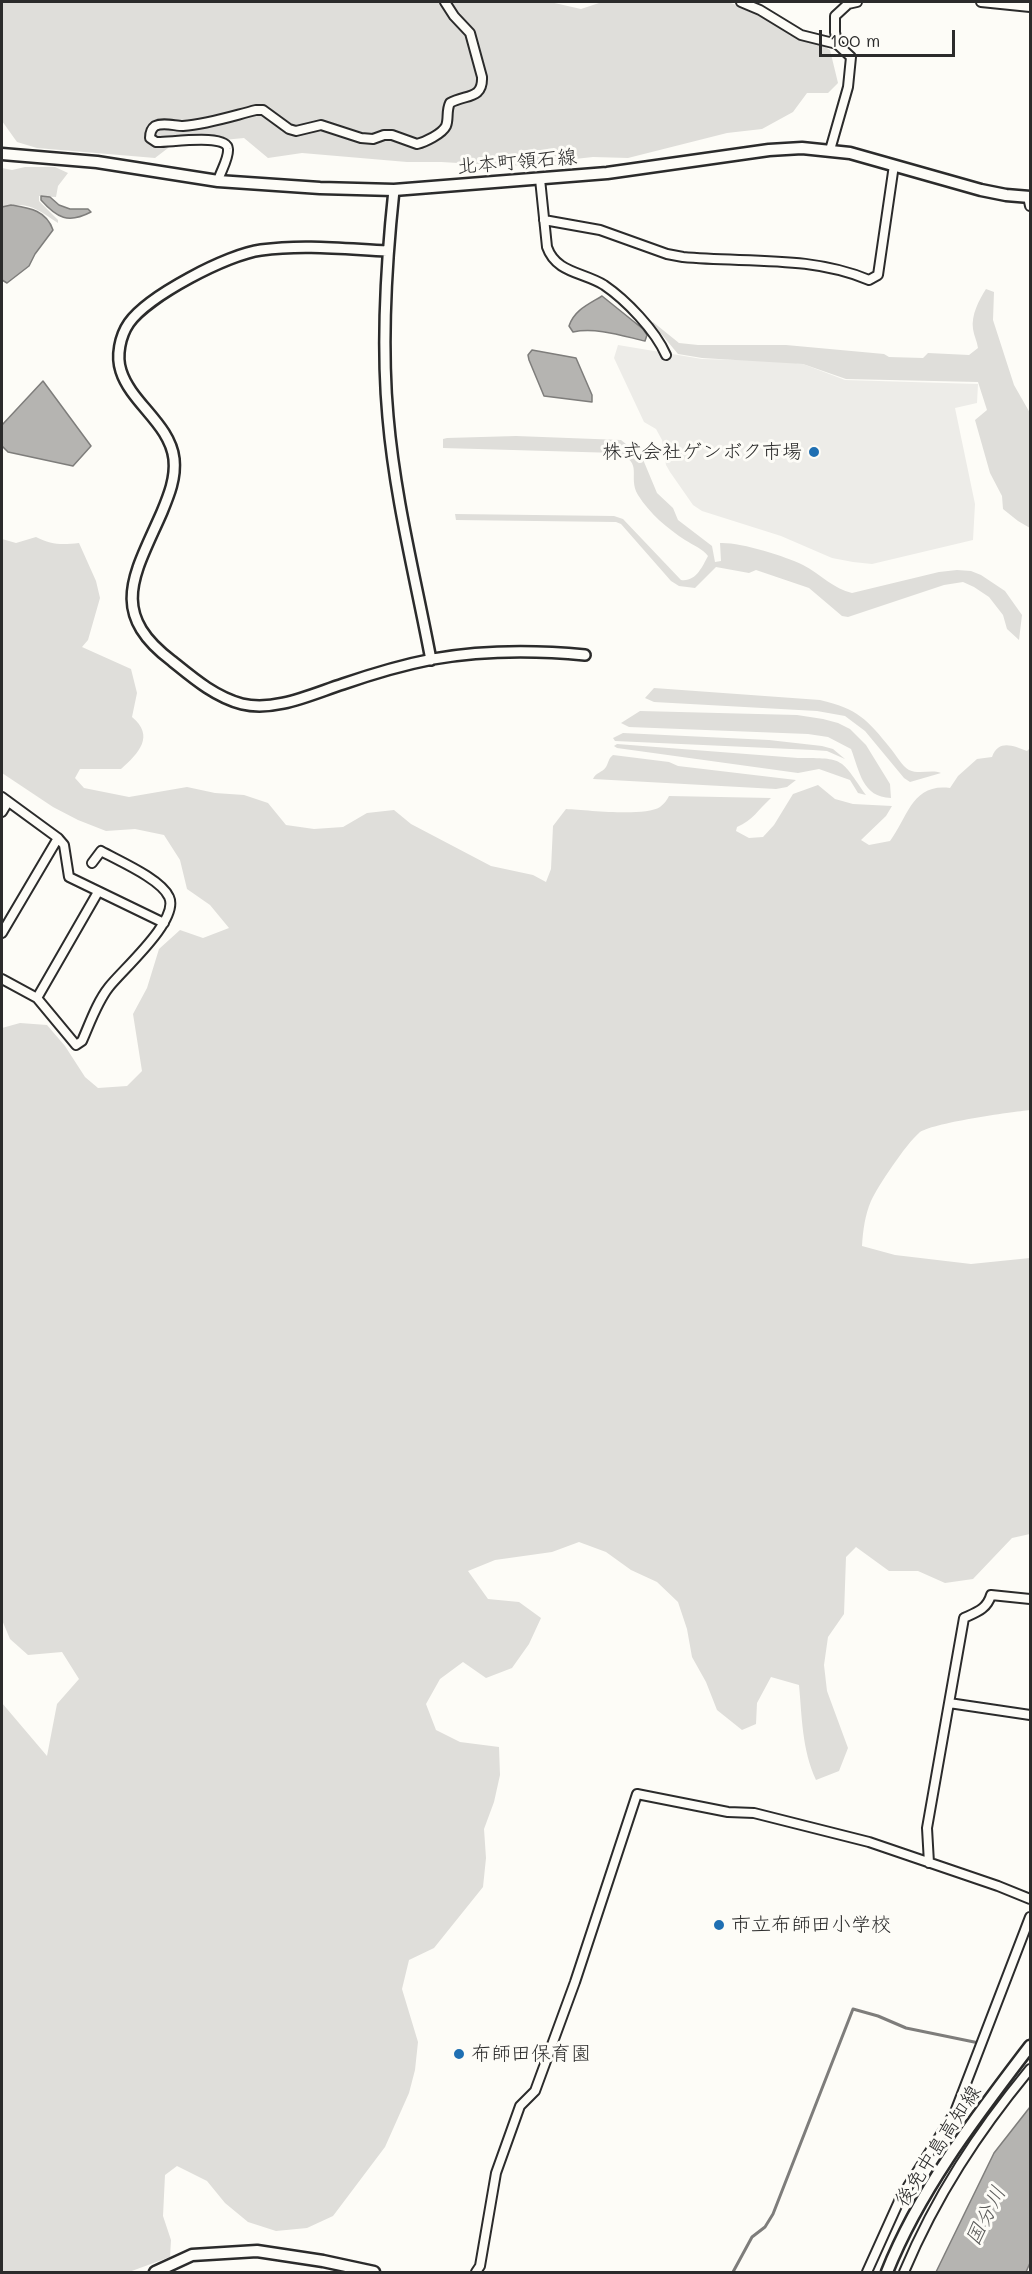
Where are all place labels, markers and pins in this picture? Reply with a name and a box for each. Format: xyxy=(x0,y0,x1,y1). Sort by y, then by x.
place label: 株式会社ゲンボク市場 xyxy=(602,440,802,464)
marker: 株式会社ゲンボク市場 xyxy=(807,445,821,459)
place label: 市立布師田小学校 xyxy=(731,1913,891,1937)
marker: 市立布師田小学校 xyxy=(712,1918,726,1932)
place label: 布師田保育園 xyxy=(471,2042,591,2066)
marker: 布師田保育園 xyxy=(452,2047,466,2061)

